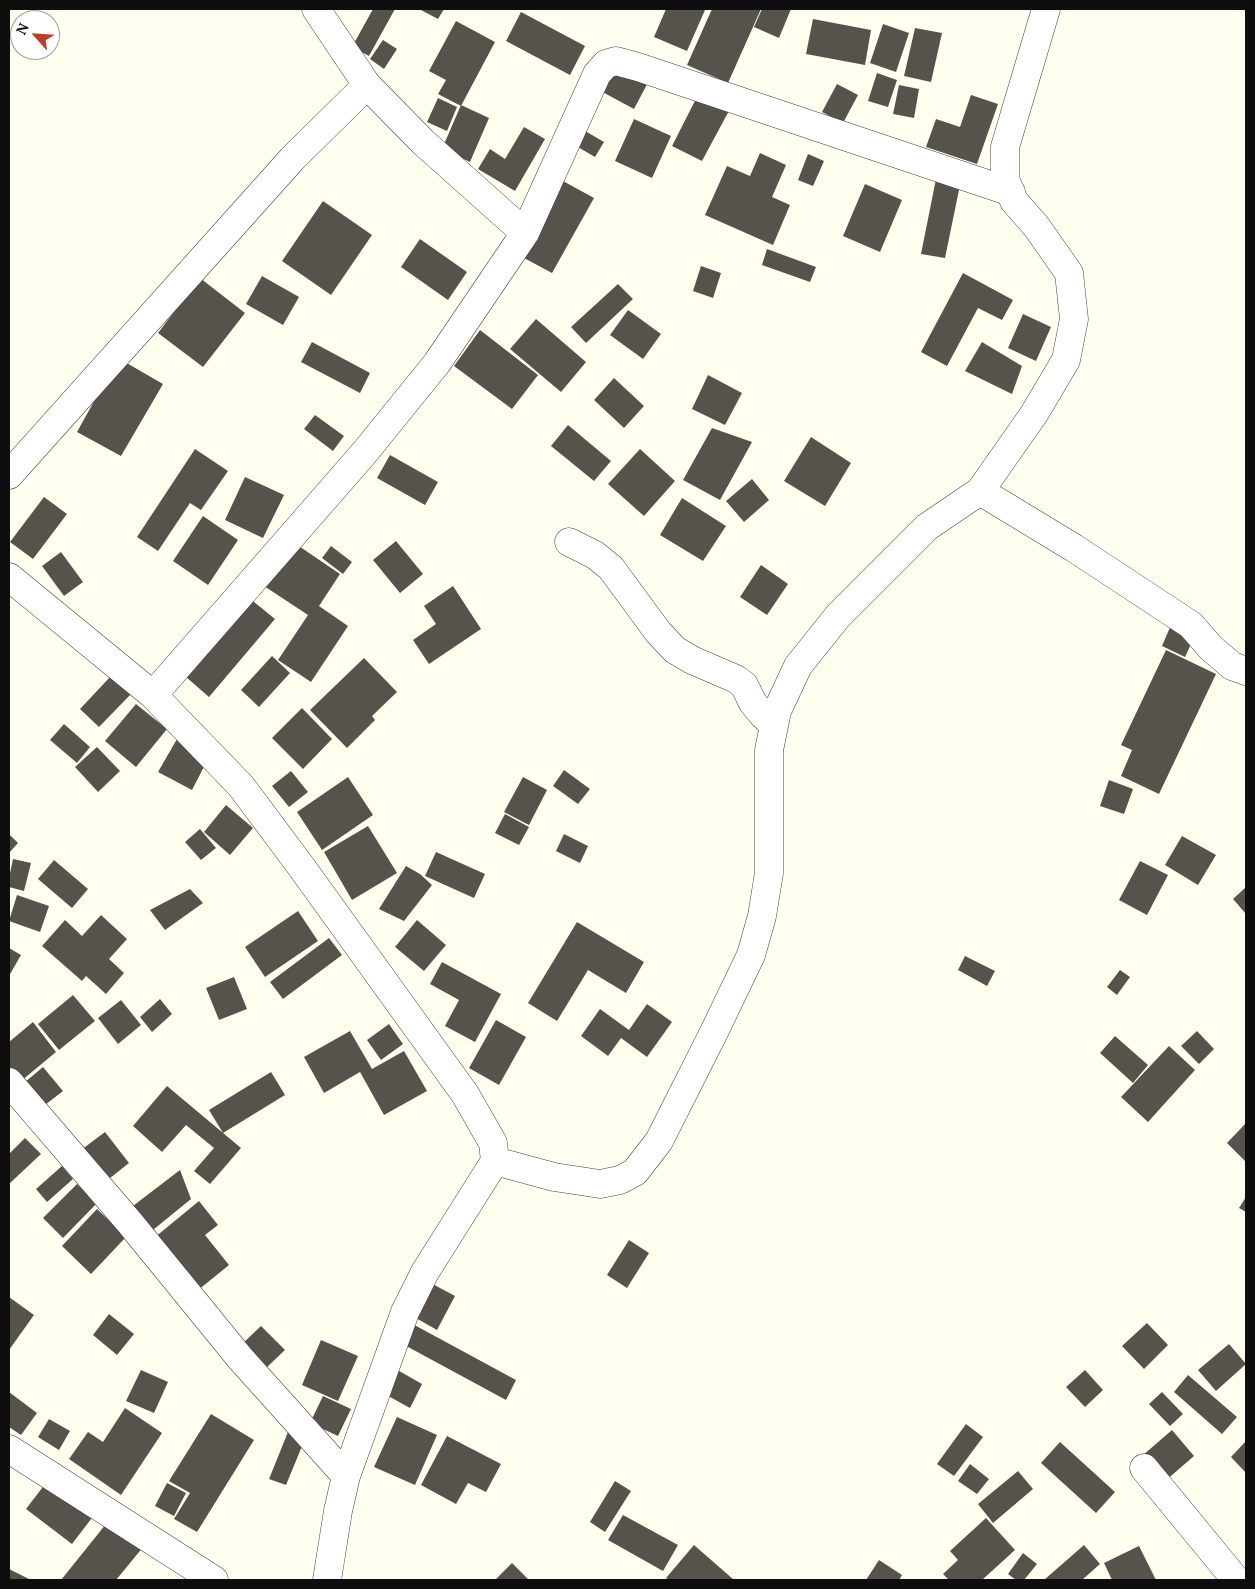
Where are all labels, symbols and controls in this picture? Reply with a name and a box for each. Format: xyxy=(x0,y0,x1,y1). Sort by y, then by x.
north arrow xyxy=(10,10,60,60)
text: N xyxy=(11,20,33,38)

